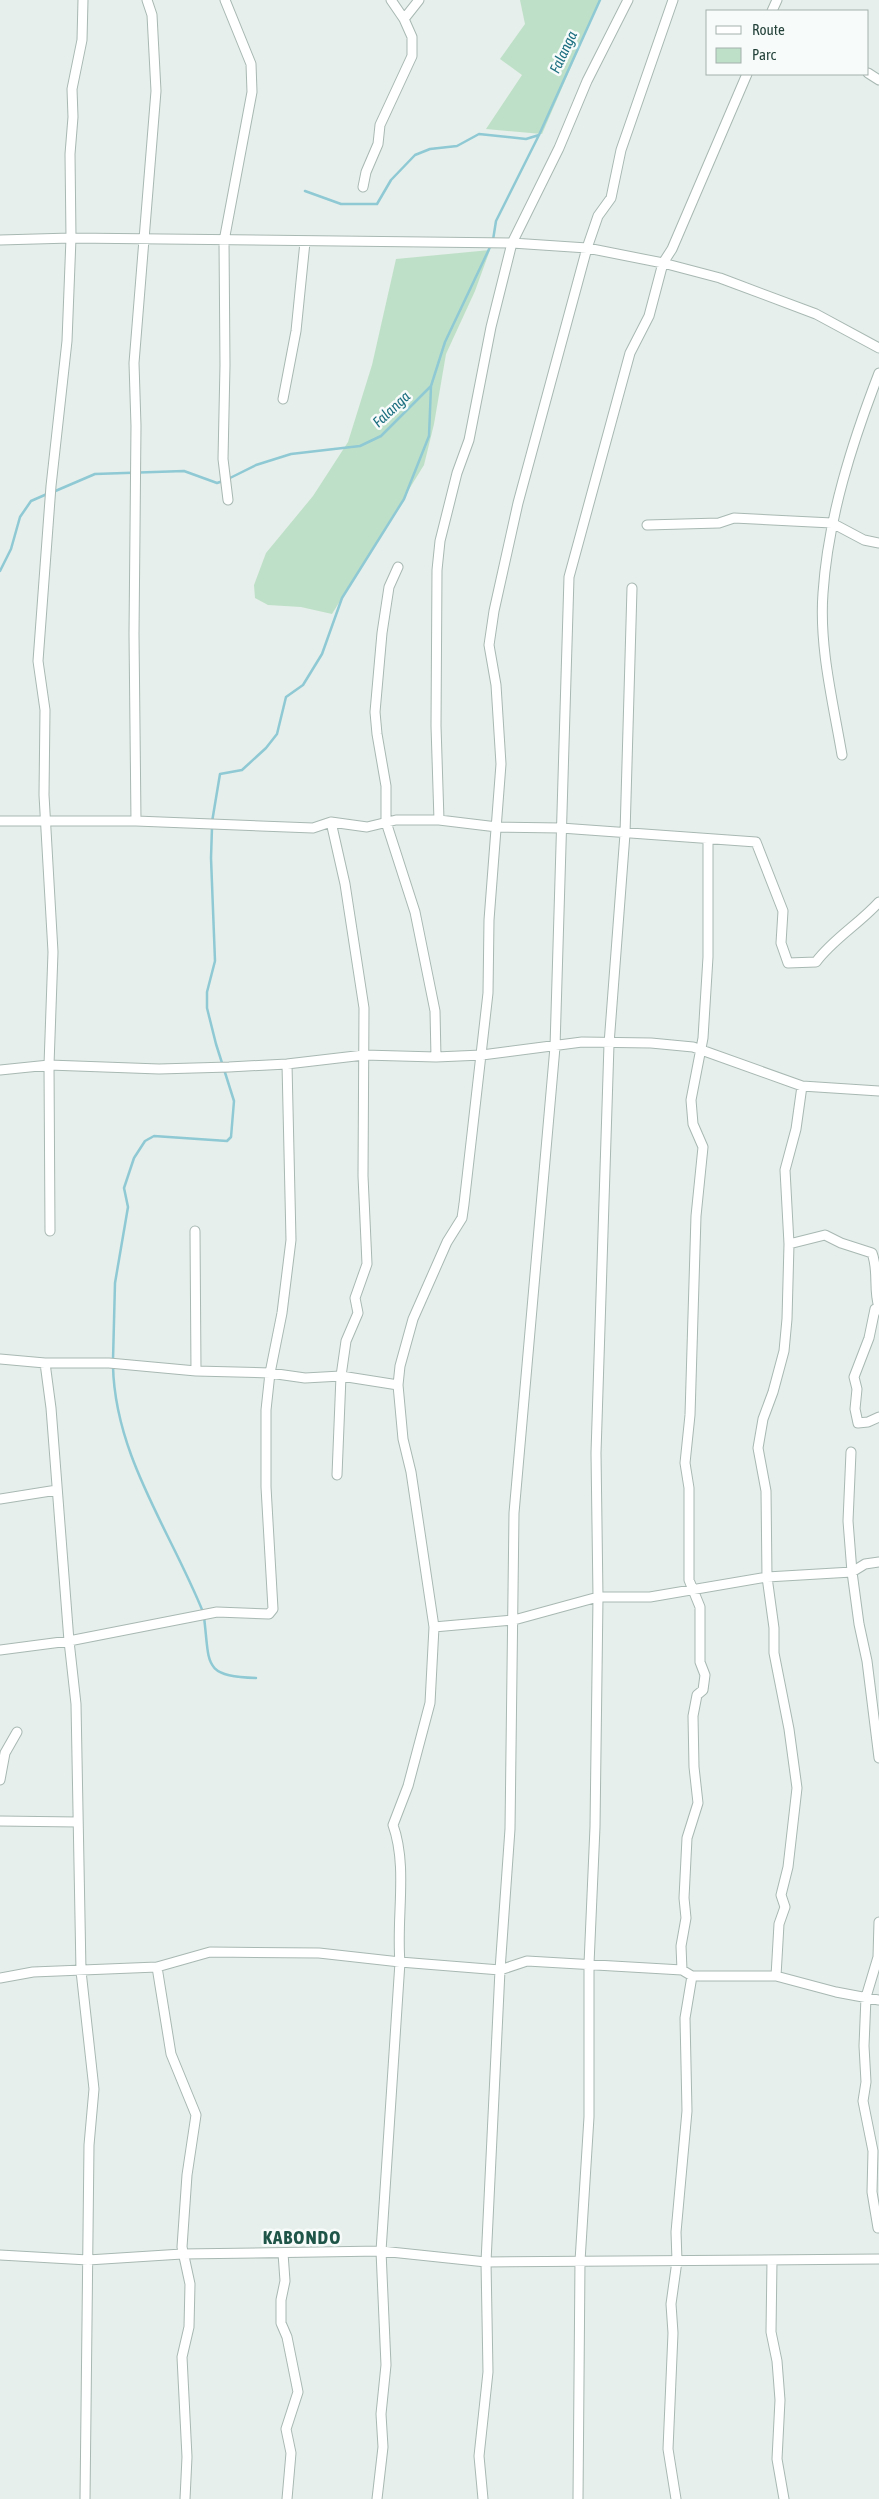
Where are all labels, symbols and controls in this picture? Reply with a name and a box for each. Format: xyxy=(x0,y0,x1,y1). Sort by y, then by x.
legend xyxy=(706,10,869,75)
text: Route xyxy=(752,21,785,38)
water label: Falanga xyxy=(546,28,580,76)
text: Parc xyxy=(752,46,776,63)
water label: Falanga xyxy=(369,388,413,430)
district label: KABONDO xyxy=(263,2226,341,2248)

